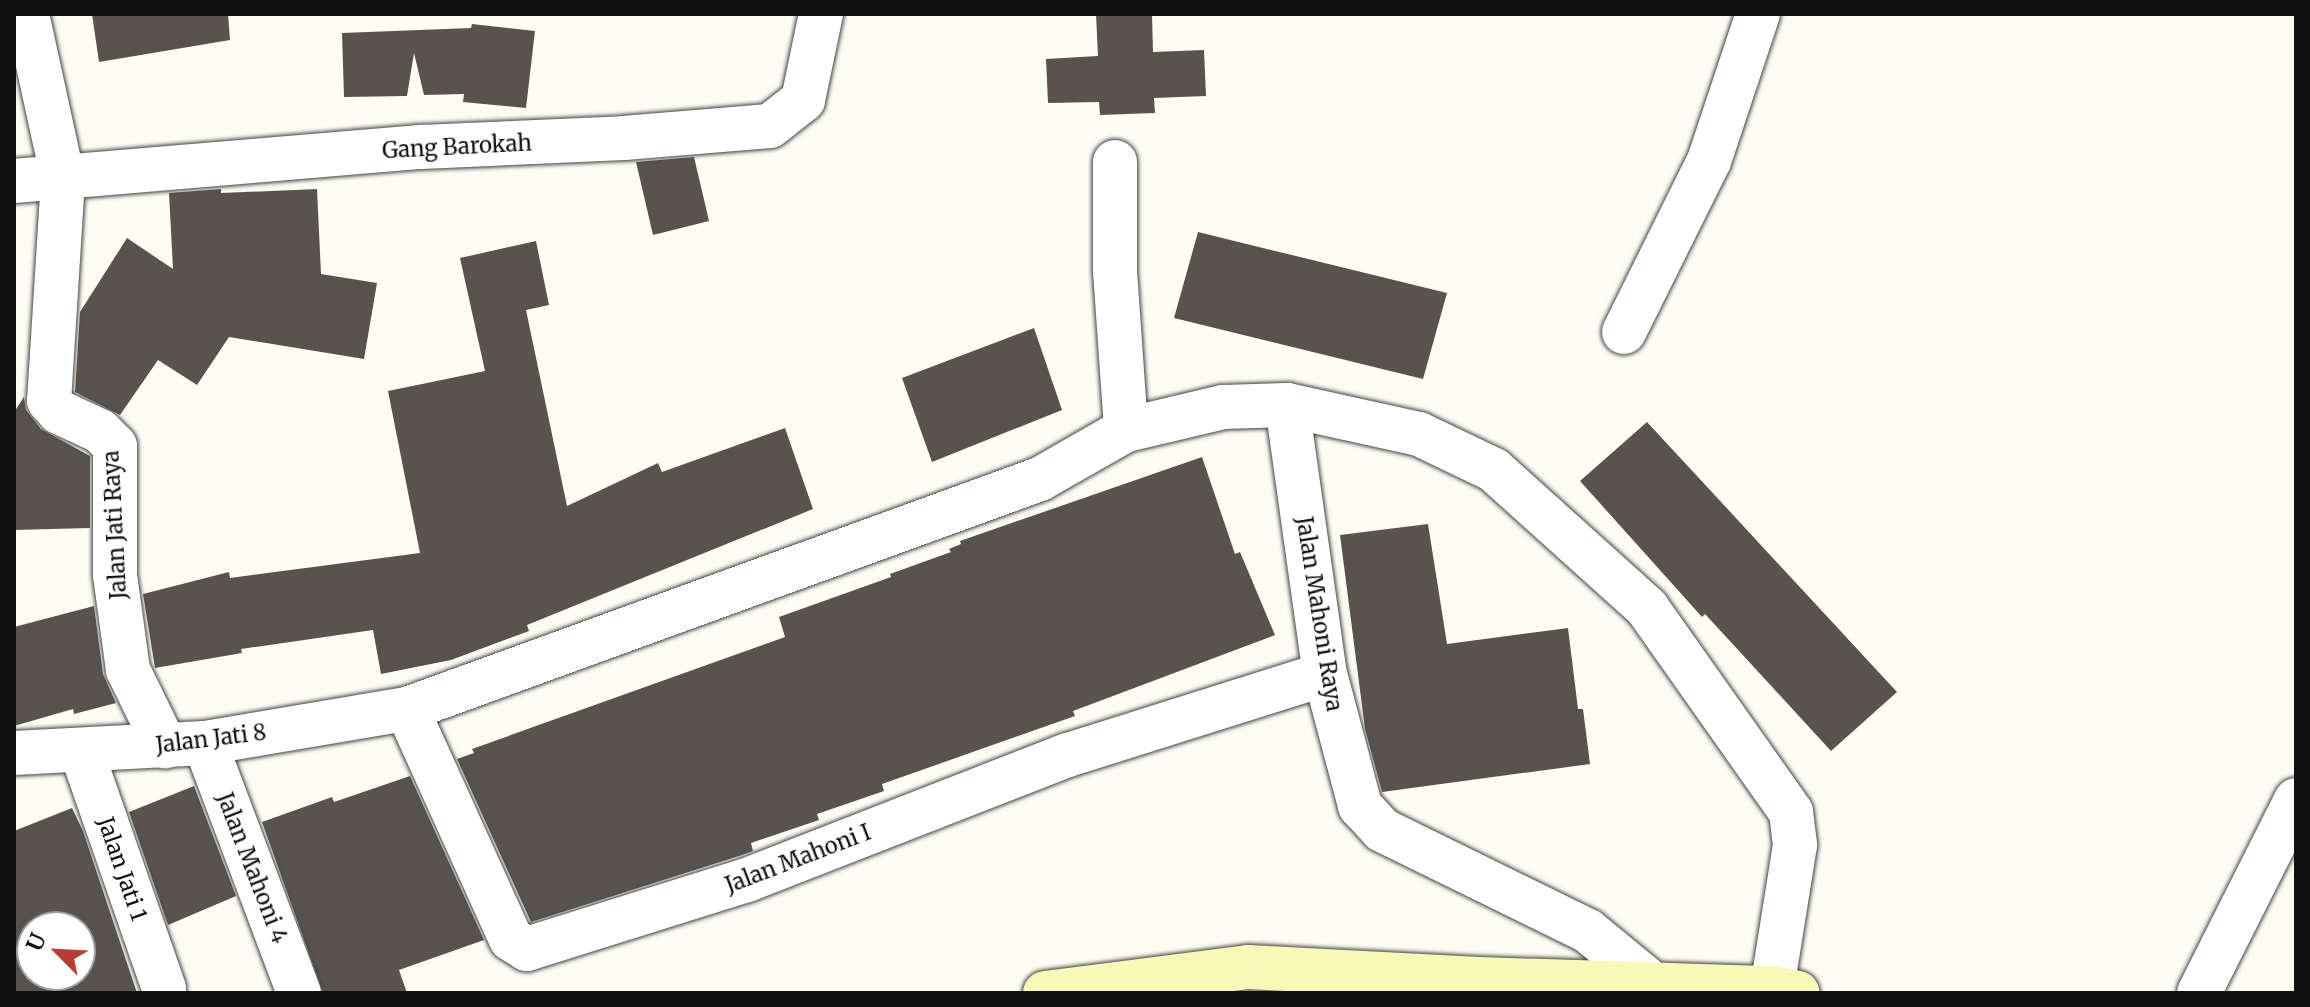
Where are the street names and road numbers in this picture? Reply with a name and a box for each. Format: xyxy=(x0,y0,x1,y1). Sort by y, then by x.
street label: Gang Barokah xyxy=(382,130,532,164)
street label: Jalan Jati Raya xyxy=(98,450,132,600)
street label: Jalan Mahoni Raya xyxy=(1291,515,1347,713)
street label: Jalan Jati 8 xyxy=(154,719,268,759)
street label: Jalan Mahoni 4 xyxy=(211,789,293,947)
street label: Jalan Jati 1 xyxy=(92,814,152,924)
street label: Jalan Mahoni I xyxy=(721,819,875,899)

